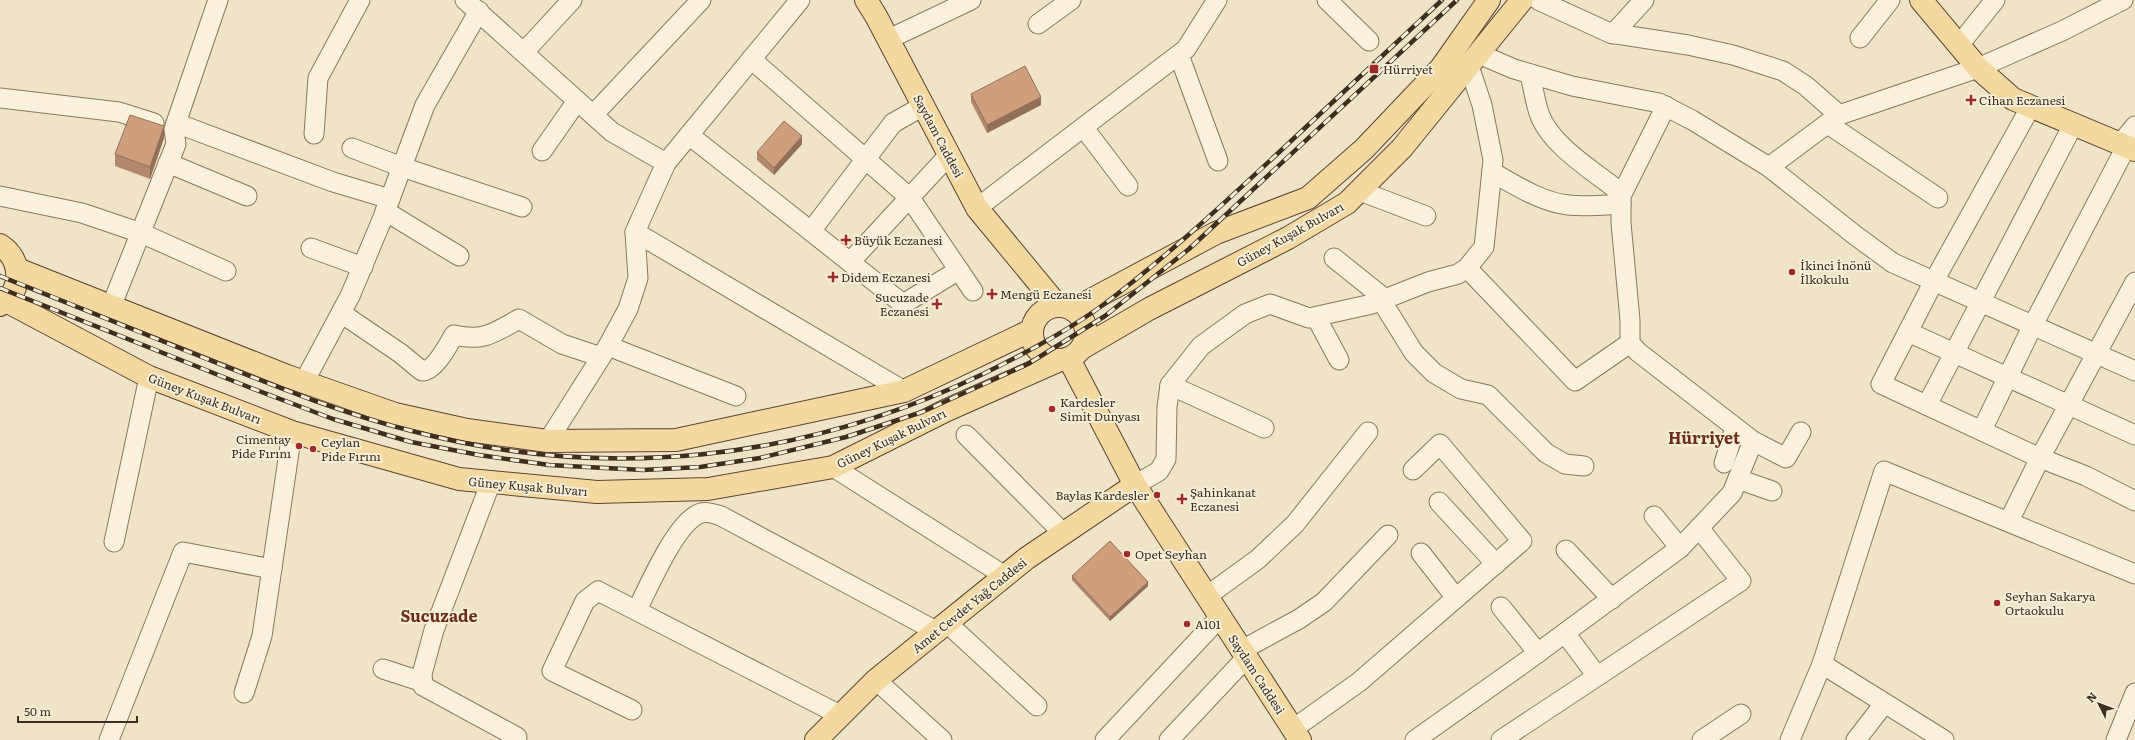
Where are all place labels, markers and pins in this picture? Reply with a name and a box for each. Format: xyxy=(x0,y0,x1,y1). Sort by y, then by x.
place label: Hürriyet xyxy=(1383,60,1433,78)
marker: Hürriyet xyxy=(1368,63,1380,75)
place label: Cihan Eczanesi xyxy=(1979,91,2065,109)
marker: Cihan Eczanesi xyxy=(1966,95,1976,105)
place label: Büyük Eczanesi xyxy=(854,231,943,249)
marker: Büyük Eczanesi xyxy=(841,235,851,245)
place label: İkinci İnönü İlkokulu xyxy=(1800,256,1872,288)
marker: İkinci İnönü İlkokulu xyxy=(1787,267,1797,277)
place label: Didem Eczanesi xyxy=(841,268,931,286)
marker: Didem Eczanesi xyxy=(828,272,838,282)
place label: Mengü Eczanesi xyxy=(1000,285,1092,303)
place label: Sucuzade Eczanesi xyxy=(875,288,929,320)
marker: Mengü Eczanesi xyxy=(987,289,997,299)
marker: Sucuzade Eczanesi xyxy=(932,299,942,309)
place label: Kardesler Simit Dunyası xyxy=(1060,393,1140,425)
marker: Kardesler Simit Dunyası xyxy=(1047,404,1057,414)
place label: Cimentay Pide Fırını xyxy=(231,430,291,462)
place label: Ceylan Pide Fırını xyxy=(321,433,381,465)
marker: Cimentay Pide Fırını xyxy=(294,441,304,451)
marker: Ceylan Pide Fırını xyxy=(308,444,318,454)
place label: Şahinkanat Eczanesi xyxy=(1190,483,1256,515)
place label: Baylas Kardesler xyxy=(1055,486,1149,504)
marker: Baylas Kardesler xyxy=(1152,490,1162,500)
marker: Şahinkanat Eczanesi xyxy=(1177,494,1187,504)
place label: Opet Seyhan xyxy=(1135,545,1207,563)
marker: Opet Seyhan xyxy=(1122,549,1132,559)
place label: Seyhan Sakarya Ortaokulu xyxy=(2005,587,2096,619)
marker: Seyhan Sakarya Ortaokulu xyxy=(1992,598,2002,608)
place label: A101 xyxy=(1195,615,1221,633)
marker: A101 xyxy=(1182,619,1192,629)

